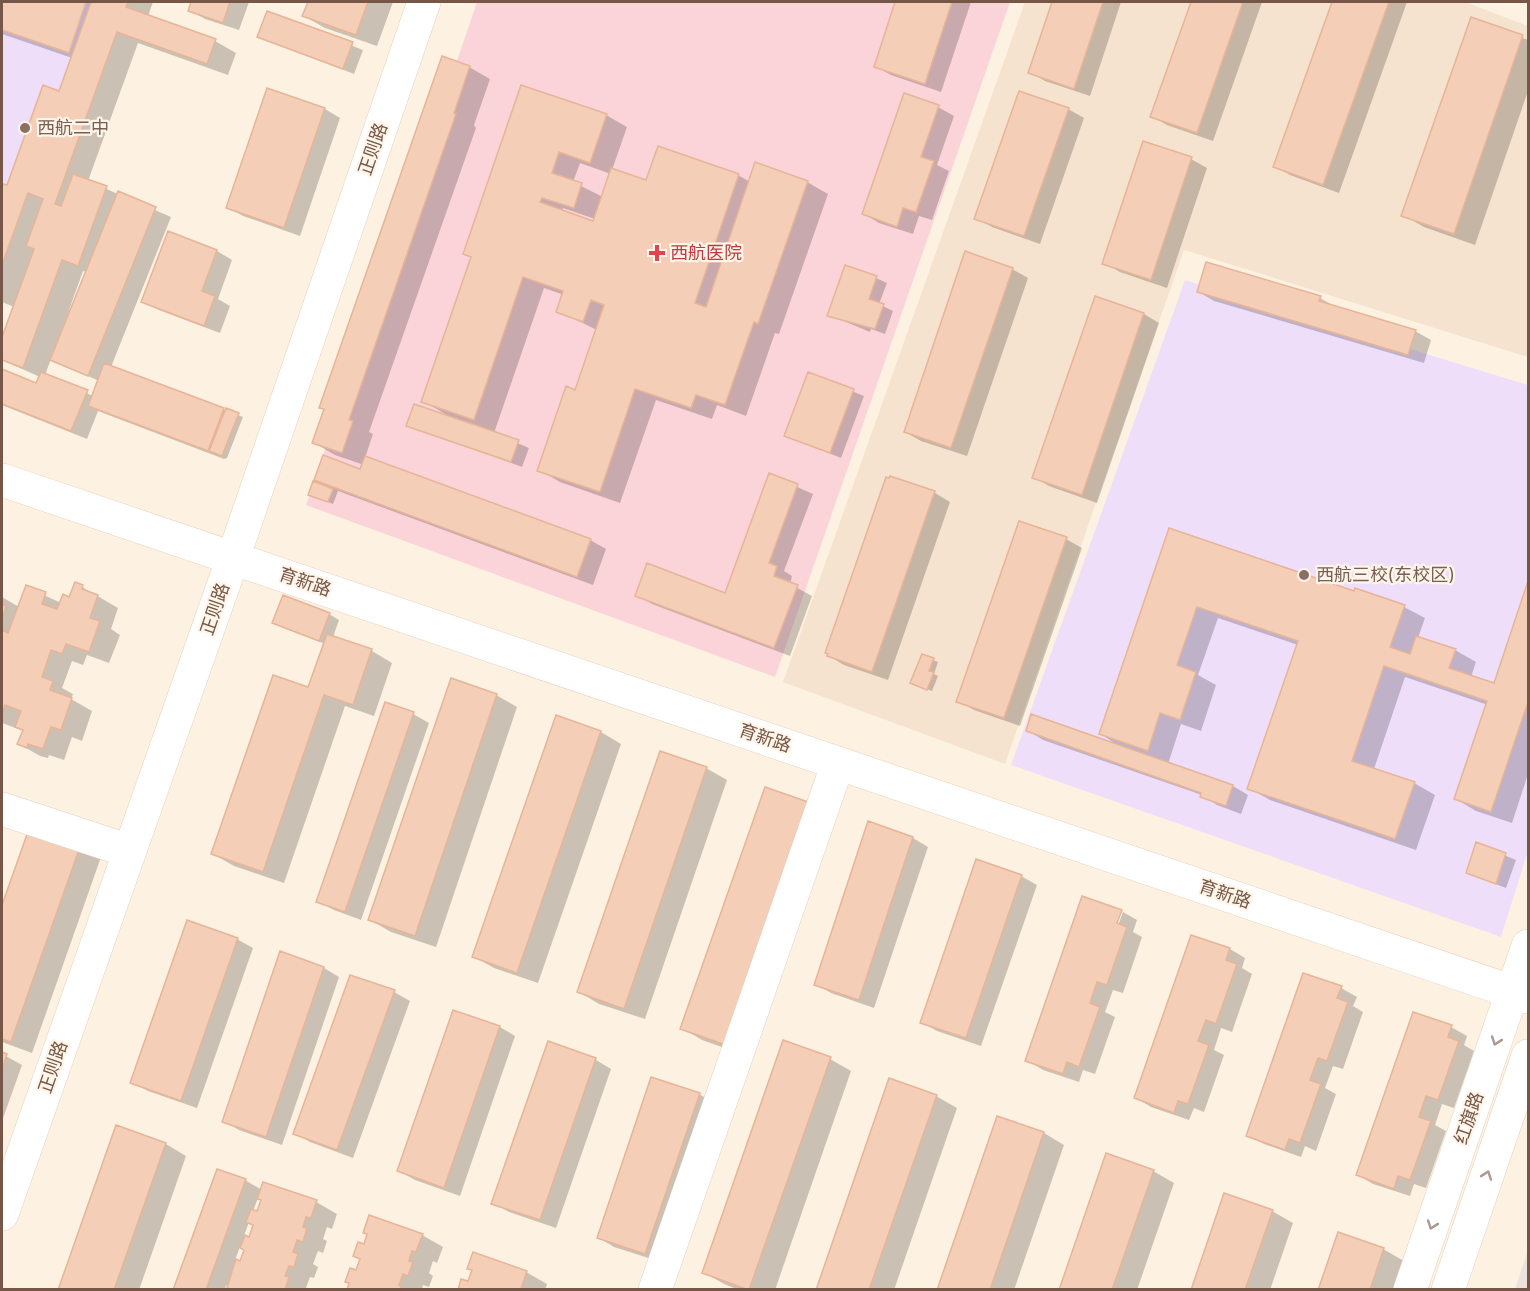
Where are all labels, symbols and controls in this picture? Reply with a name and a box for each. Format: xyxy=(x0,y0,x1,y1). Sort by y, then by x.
place label: 西航二中 xyxy=(37,118,109,141)
street label: 正则路 xyxy=(355,120,394,179)
marker: 西航二中 xyxy=(18,121,32,135)
place label: 西航医院 xyxy=(670,243,742,266)
marker: 西航医院 xyxy=(648,244,666,262)
street label: 育新路 xyxy=(275,564,334,603)
place label: 西航三校(东校区) xyxy=(1316,565,1454,588)
marker: 西航三校(东校区) xyxy=(1297,568,1311,582)
street label: 正则路 xyxy=(197,580,236,639)
street label: 育新路 xyxy=(735,720,794,759)
street label: 育新路 xyxy=(1195,876,1254,915)
one-way arrow xyxy=(1491,1035,1503,1046)
street label: 正则路 xyxy=(35,1038,74,1097)
street label: 红旗路 xyxy=(1451,1089,1490,1148)
one-way arrow xyxy=(1480,1170,1493,1181)
one-way arrow xyxy=(1427,1219,1440,1230)

